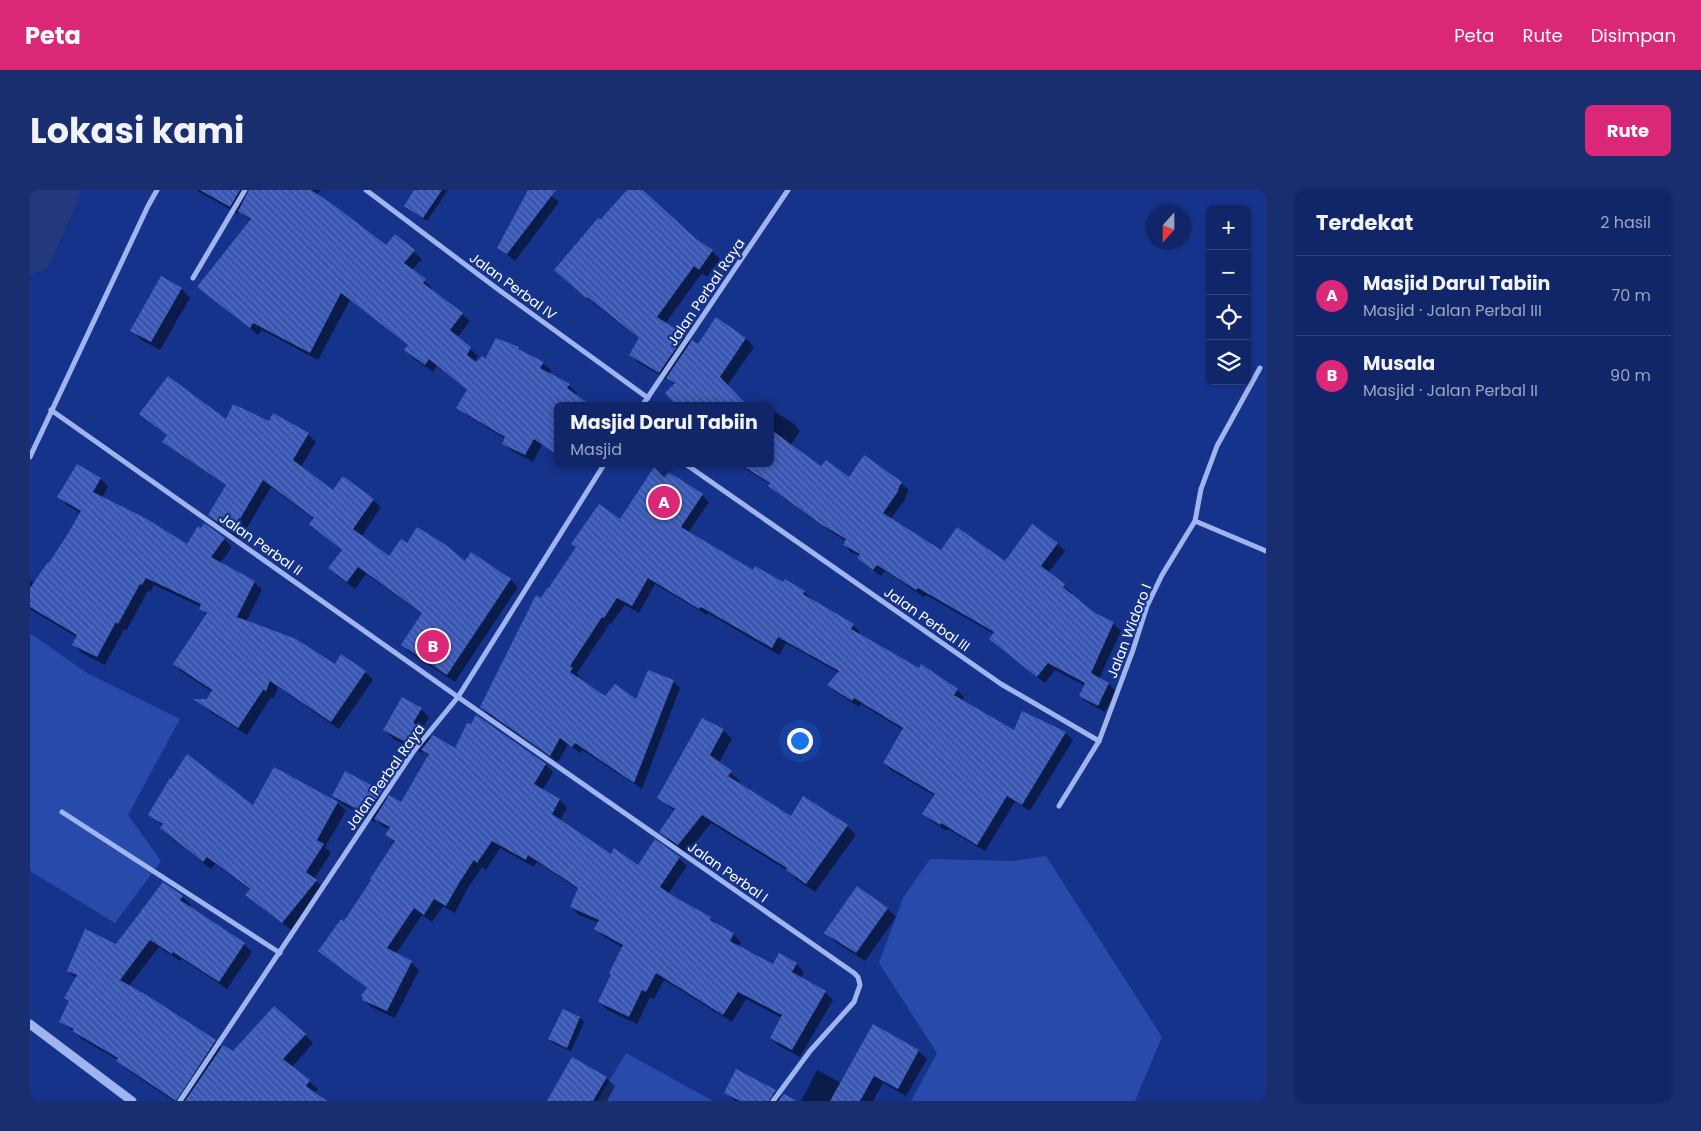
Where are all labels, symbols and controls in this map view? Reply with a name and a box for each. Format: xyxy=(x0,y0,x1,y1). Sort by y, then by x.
text: Peta xyxy=(25,19,81,52)
text: Peta xyxy=(1454,23,1494,48)
text: Rute xyxy=(1522,23,1563,48)
text: Disimpan xyxy=(1591,23,1676,48)
button: Rute xyxy=(1585,105,1671,156)
text: Lokasi kami xyxy=(30,106,244,155)
north arrow xyxy=(1146,205,1191,250)
map controls xyxy=(1206,205,1251,385)
button: + xyxy=(1206,205,1251,250)
text: Terdekat xyxy=(1316,208,1413,237)
text: 2 hasil xyxy=(1600,211,1651,234)
street label: Jalan Perbal Raya xyxy=(662,234,750,350)
street label: Jalan Perbal IV xyxy=(465,247,561,325)
button: − xyxy=(1206,250,1251,295)
text: Masjid Darul Tabiin xyxy=(1363,270,1550,297)
text: A xyxy=(1326,284,1338,307)
text: 70 m xyxy=(1611,284,1651,307)
button: locate xyxy=(1206,295,1251,340)
text: Masjid · Jalan Perbal III xyxy=(1363,299,1542,322)
button: layers xyxy=(1206,340,1251,385)
text: Musala xyxy=(1363,350,1435,377)
text: B xyxy=(1327,364,1337,387)
text: 90 m xyxy=(1610,364,1651,387)
text: Masjid · Jalan Perbal II xyxy=(1363,379,1538,402)
popup xyxy=(554,402,774,467)
text: Masjid Darul Tabiin xyxy=(570,409,758,436)
text: Masjid xyxy=(570,438,622,461)
pin: A xyxy=(648,483,680,521)
street label: Jalan Perbal II xyxy=(215,508,307,580)
street label: Jalan Widoro I xyxy=(1102,581,1156,681)
street label: Jalan Perbal III xyxy=(880,582,974,656)
pin: B xyxy=(417,627,449,665)
street label: Jalan Perbal Raya xyxy=(341,720,429,834)
your location xyxy=(787,728,813,754)
street label: Jalan Perbal I xyxy=(684,837,772,907)

